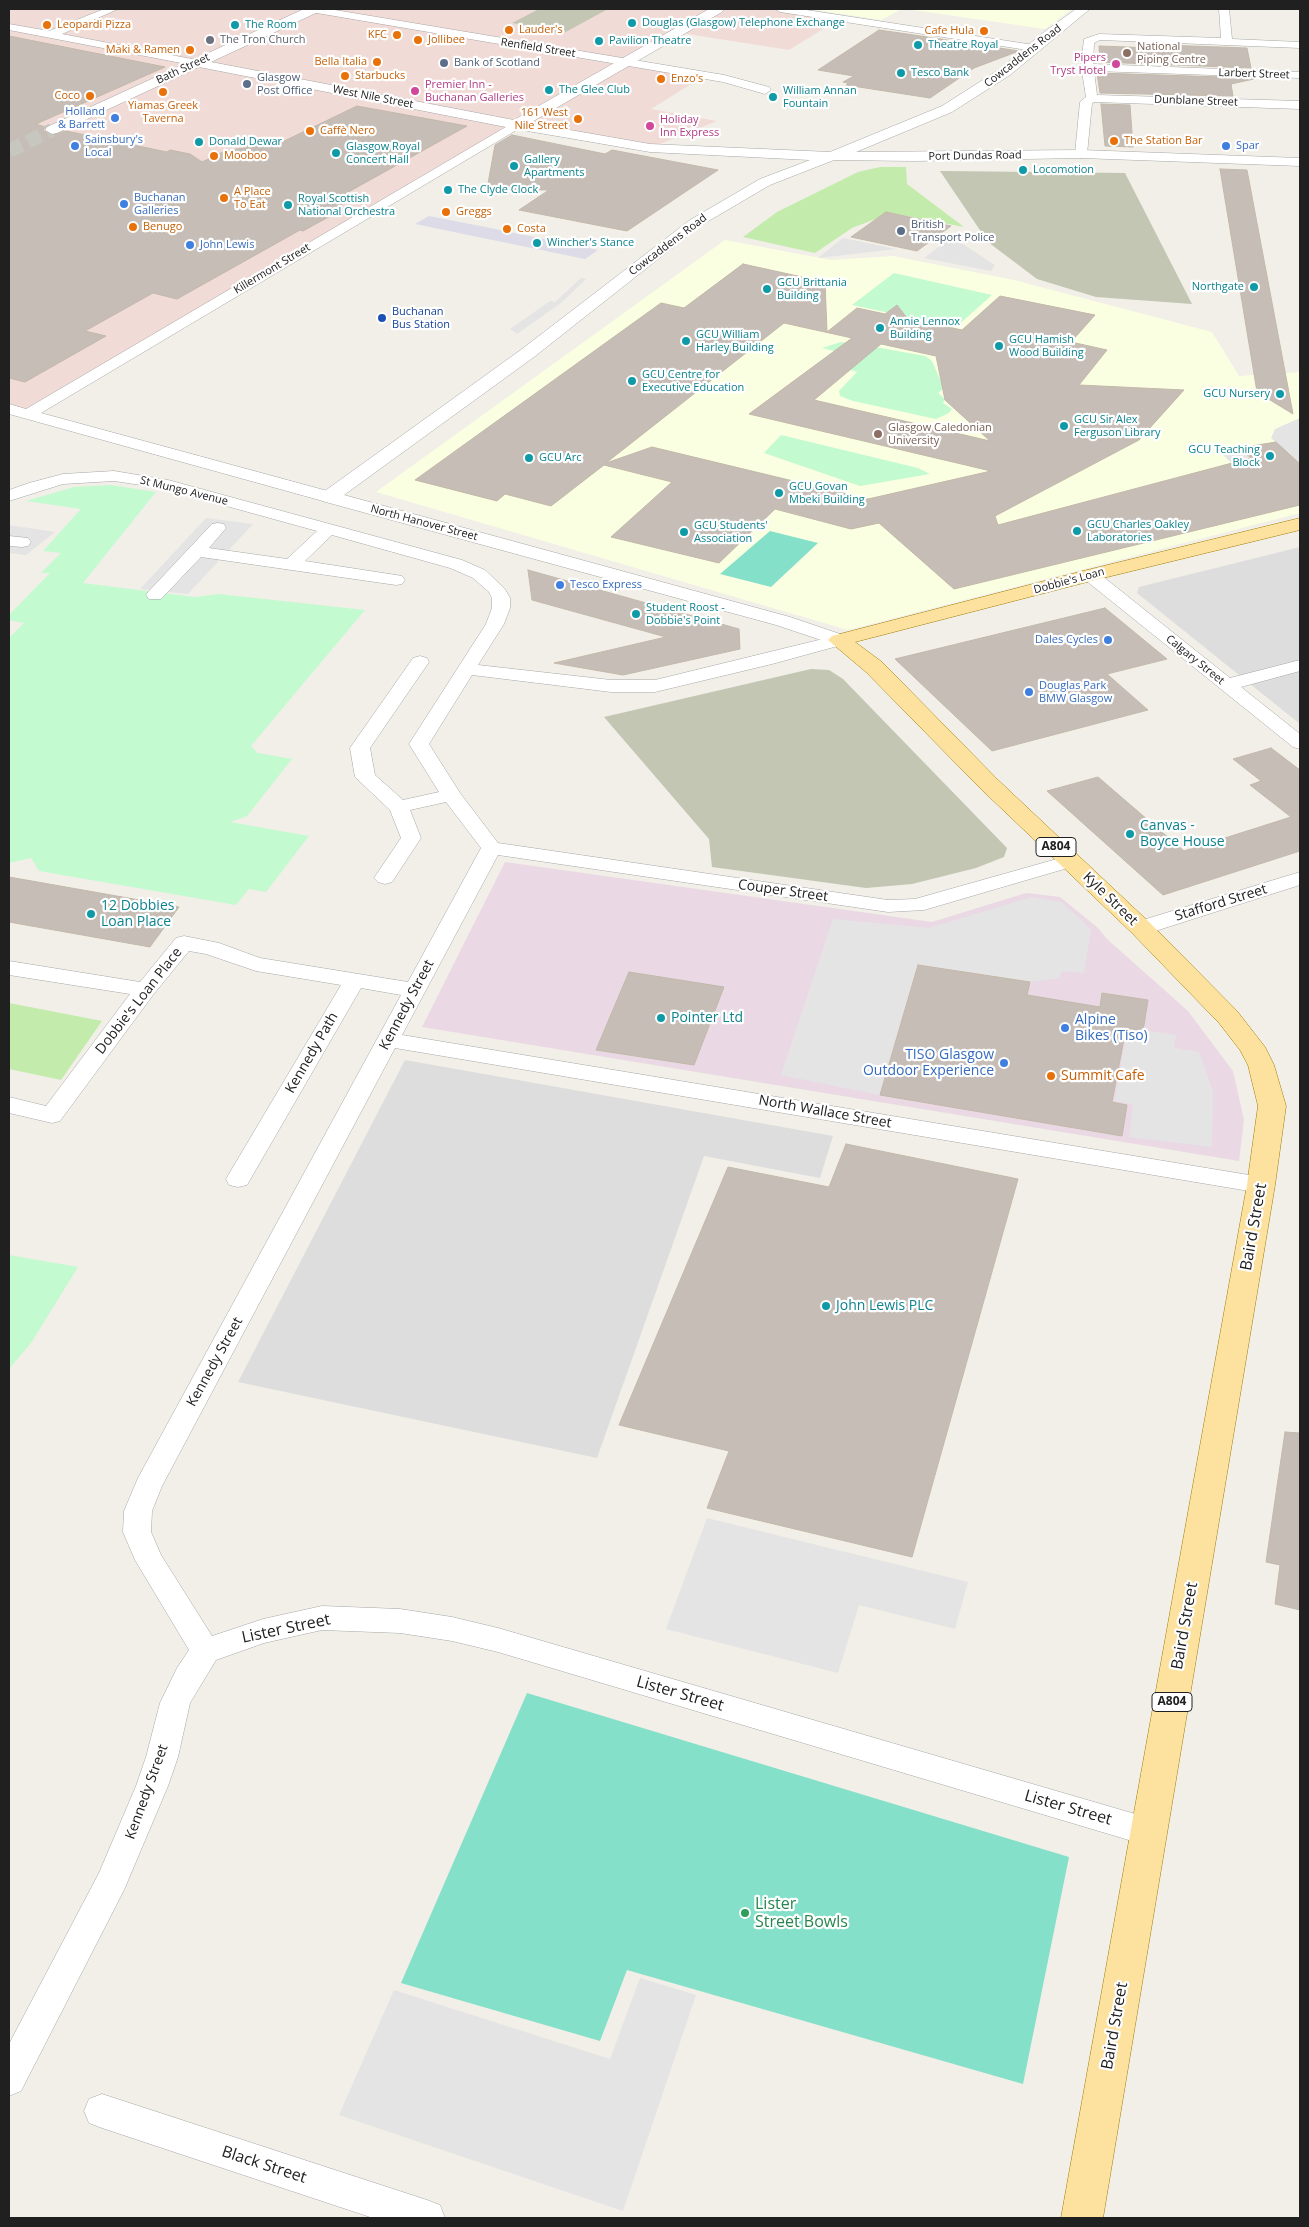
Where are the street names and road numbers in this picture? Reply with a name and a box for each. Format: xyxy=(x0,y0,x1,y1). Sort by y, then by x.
street label: Cowcaddens Road xyxy=(982,22,1064,90)
street label: Renfield Street xyxy=(500,36,576,60)
street label: Bath Street xyxy=(154,51,212,87)
street label: Larbert Street xyxy=(1218,66,1290,82)
street label: West Nile Street xyxy=(332,83,414,111)
street label: Dunblane Street xyxy=(1154,93,1238,109)
street label: Port Dundas Road xyxy=(928,149,1022,163)
street label: Cowcaddens Road xyxy=(626,211,710,279)
street label: Killermont Street xyxy=(231,241,313,297)
street label: St Mungo Avenue xyxy=(139,474,229,508)
street label: North Hanover Street xyxy=(369,502,479,544)
street label: Dobbie's Loan xyxy=(1032,565,1106,597)
street label: Calgary Street xyxy=(1163,632,1227,688)
road number: A804 xyxy=(1036,838,1076,856)
street label: Kyle Street xyxy=(1079,869,1141,929)
street label: Couper Street xyxy=(737,876,829,906)
street label: Stafford Street xyxy=(1173,881,1269,925)
street label: Dobbie's Loan Place xyxy=(92,944,186,1058)
street label: Kennedy Street xyxy=(376,957,438,1053)
street label: Kennedy Path xyxy=(282,1010,342,1096)
street label: North Wallace Street xyxy=(757,1092,893,1132)
street label: Baird Street xyxy=(1237,1182,1271,1272)
street label: Kennedy Street xyxy=(183,1314,247,1410)
street label: Baird Street xyxy=(1168,1581,1202,1671)
street label: Lister Street xyxy=(240,1610,332,1648)
street label: Lister Street xyxy=(634,1672,726,1716)
road number: A804 xyxy=(1152,1692,1192,1711)
street label: Kennedy Street xyxy=(122,1742,172,1842)
street label: Lister Street xyxy=(1022,1786,1114,1830)
street label: Baird Street xyxy=(1098,1981,1132,2071)
street label: Black Street xyxy=(219,2142,309,2188)

